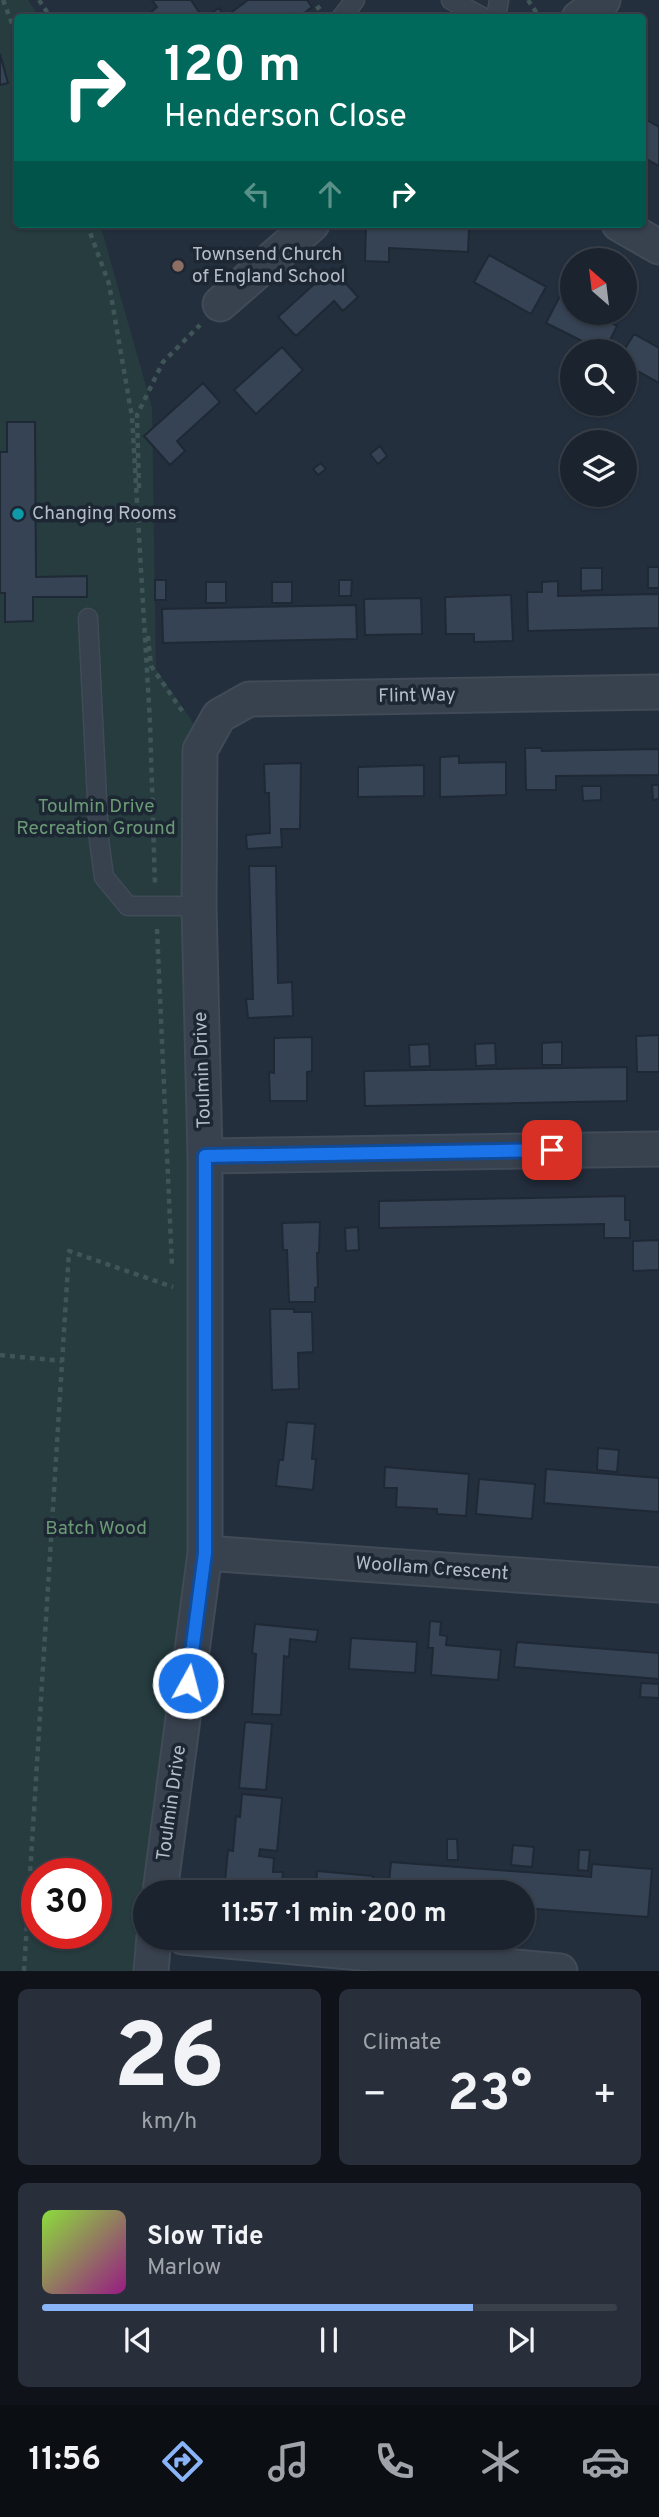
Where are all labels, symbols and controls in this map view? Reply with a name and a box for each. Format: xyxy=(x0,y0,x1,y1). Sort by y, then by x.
text: 120 m xyxy=(164,37,301,99)
icon: right xyxy=(49,42,140,133)
text: Henderson Close xyxy=(164,98,407,138)
icon: left xyxy=(238,175,276,213)
icon: ahead xyxy=(311,175,349,213)
icon: right xyxy=(384,175,422,213)
place label: Townsend Church of England School xyxy=(192,243,346,289)
north arrow xyxy=(560,248,637,326)
map controls xyxy=(560,248,637,507)
marker: Townsend Church of England School xyxy=(170,258,186,274)
button: search xyxy=(560,339,637,416)
button: layers xyxy=(560,430,637,507)
place label: Changing Rooms xyxy=(32,502,177,526)
marker: Changing Rooms xyxy=(10,506,26,522)
street label: Flint Way xyxy=(378,683,456,709)
park label: Toulmin Drive Recreation Ground xyxy=(16,795,176,841)
street label: Toulmin Drive xyxy=(189,1011,217,1129)
pin xyxy=(522,1120,582,1180)
icon: arrive xyxy=(533,1131,571,1169)
park label: Batch Wood xyxy=(45,1517,147,1541)
street label: Woollam Crescent xyxy=(355,1552,509,1586)
position arrow xyxy=(151,1646,225,1720)
street label: Toulmin Drive xyxy=(152,1744,192,1862)
speed limit sign: 30 xyxy=(21,1858,112,1949)
text: 11:57 · 1 min · 200 m xyxy=(222,1898,446,1931)
text: 26 xyxy=(113,2005,225,2120)
text: Climate xyxy=(363,2029,441,2058)
text: 23° xyxy=(447,2063,532,2129)
text: − xyxy=(363,2072,387,2121)
text: + xyxy=(592,2072,617,2121)
text: km/h xyxy=(141,2108,197,2137)
text: Slow Tide xyxy=(147,2221,264,2254)
text: Marlow xyxy=(147,2254,221,2283)
icon: previous xyxy=(119,2321,157,2359)
icon: pause xyxy=(310,2321,348,2359)
icon: next xyxy=(502,2321,540,2359)
icon: directions xyxy=(158,2437,207,2486)
icon: music xyxy=(264,2437,313,2486)
icon: phone xyxy=(370,2437,419,2486)
icon: climate xyxy=(476,2437,525,2486)
icon: car xyxy=(581,2437,630,2486)
text: 11:56 xyxy=(28,2441,101,2481)

